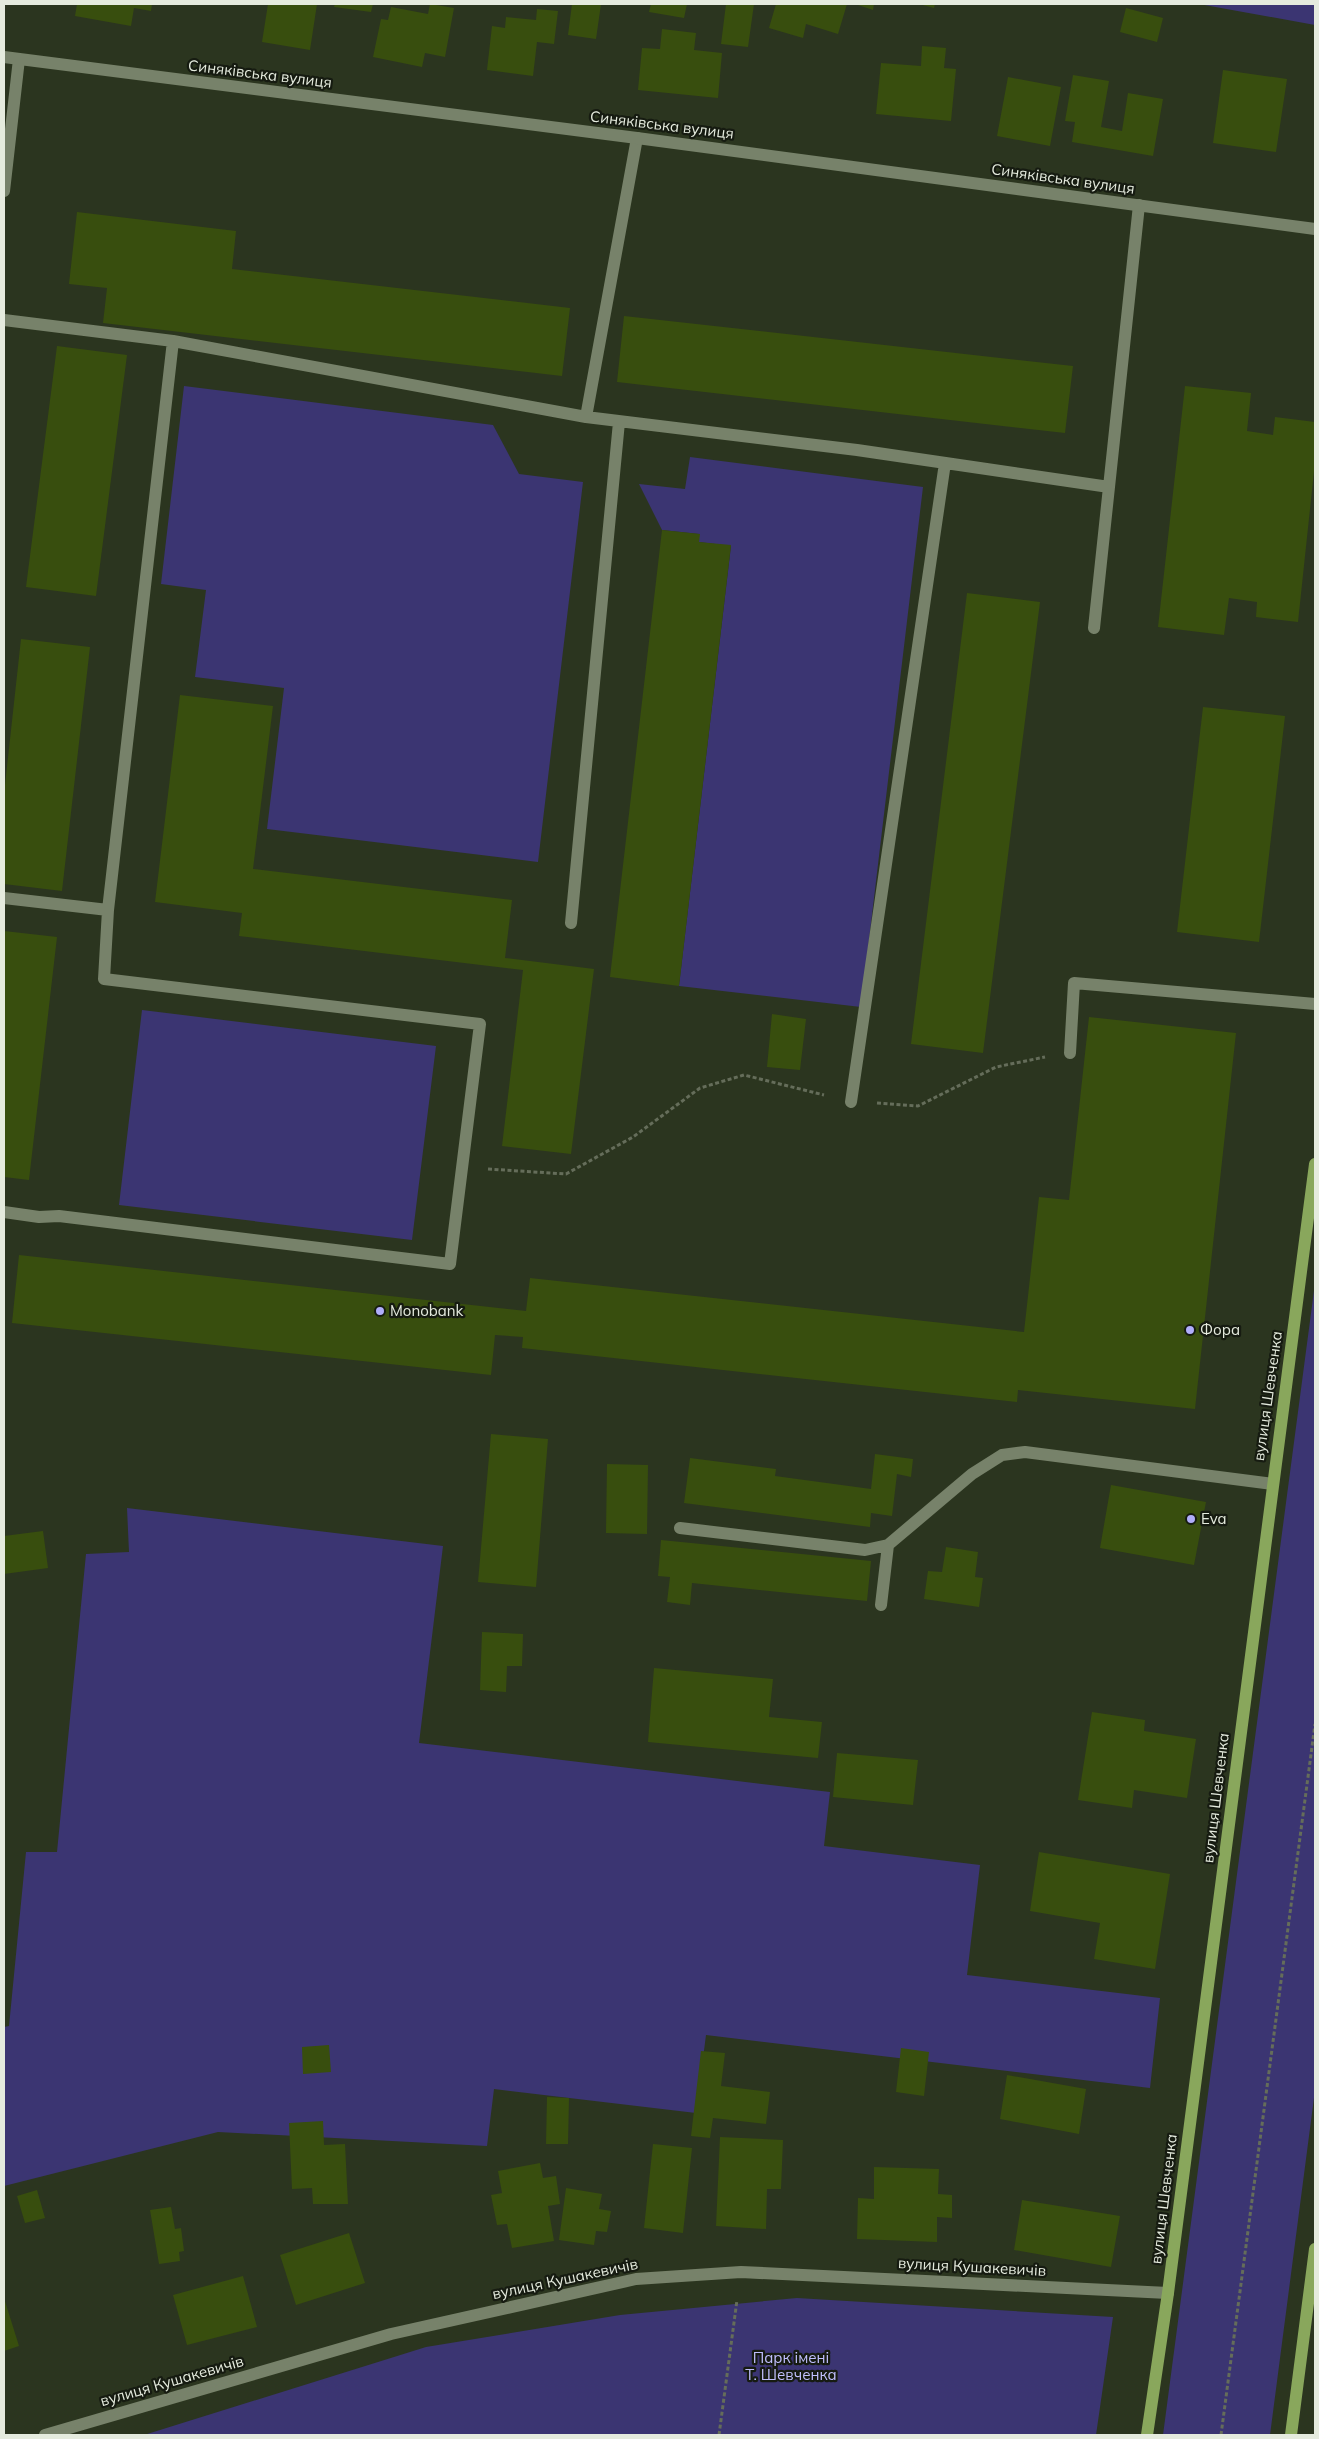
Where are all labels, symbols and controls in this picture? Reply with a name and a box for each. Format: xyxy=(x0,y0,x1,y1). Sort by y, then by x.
street label: Синяківська вулиця xyxy=(187,55,333,92)
street label: Синяківська вулиця xyxy=(589,106,735,143)
street label: Синяківська вулиця xyxy=(990,159,1136,198)
place label: Monobank xyxy=(390,1301,464,1320)
marker: Monobank xyxy=(374,1305,386,1317)
place label: Фора xyxy=(1200,1320,1240,1339)
marker: Фора xyxy=(1184,1324,1196,1336)
street label: вулиця Шевченка xyxy=(1249,1330,1286,1462)
place label: Eva xyxy=(1201,1509,1227,1528)
marker: Eva xyxy=(1185,1513,1197,1525)
street label: вулиця Шевченка xyxy=(1198,1732,1233,1864)
street label: вулиця Шевченка xyxy=(1146,2133,1181,2265)
street label: вулиця Кушакевичів xyxy=(897,2253,1047,2280)
street label: вулиця Кушакевичів xyxy=(490,2254,639,2303)
park label: Парк імені Т. Шевченка xyxy=(745,2348,837,2384)
street label: вулиця Кушакевичів xyxy=(98,2351,246,2410)

